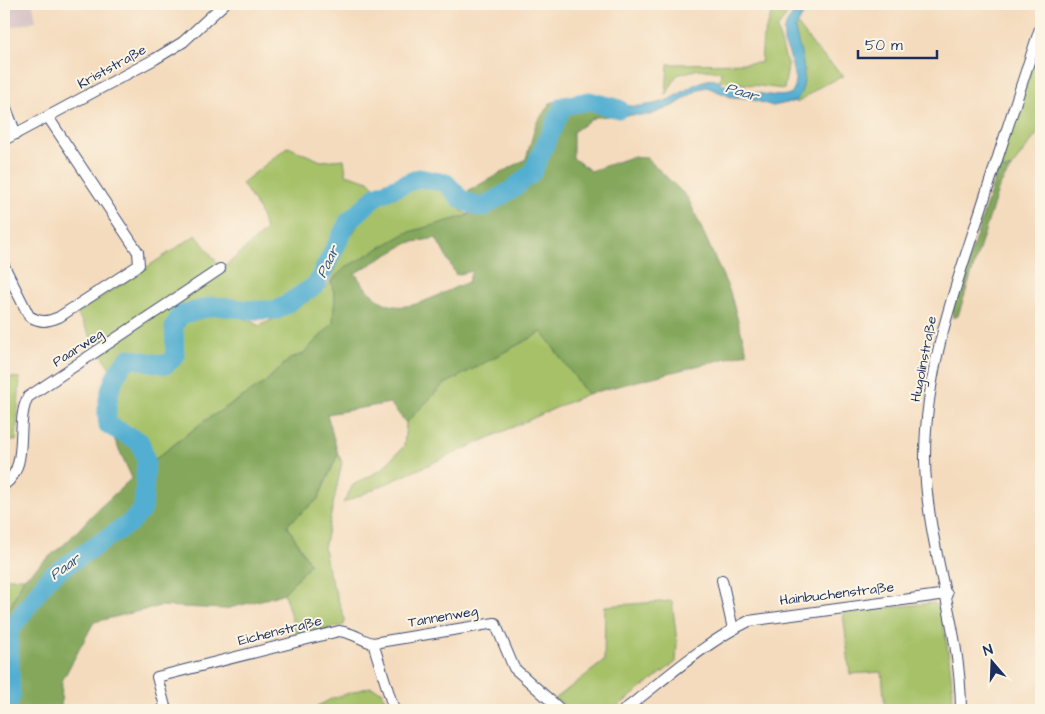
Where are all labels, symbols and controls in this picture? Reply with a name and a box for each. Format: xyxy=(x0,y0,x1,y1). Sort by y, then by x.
scale bar xyxy=(858,28,936,60)
text: 50 m xyxy=(865,35,903,56)
street label: Kriststraße xyxy=(74,40,150,94)
water label: Paar xyxy=(723,77,763,107)
water label: Paar xyxy=(311,241,345,281)
street label: Hugolinstraße xyxy=(906,314,942,404)
street label: Paarweg xyxy=(49,324,107,372)
water label: Paar xyxy=(45,548,86,585)
street label: Hainbuchenstraße xyxy=(779,577,896,611)
street label: Tannenweg xyxy=(407,601,479,633)
street label: Eichenstraße xyxy=(236,611,324,651)
north arrow xyxy=(968,636,1018,686)
text: N xyxy=(981,640,996,662)

